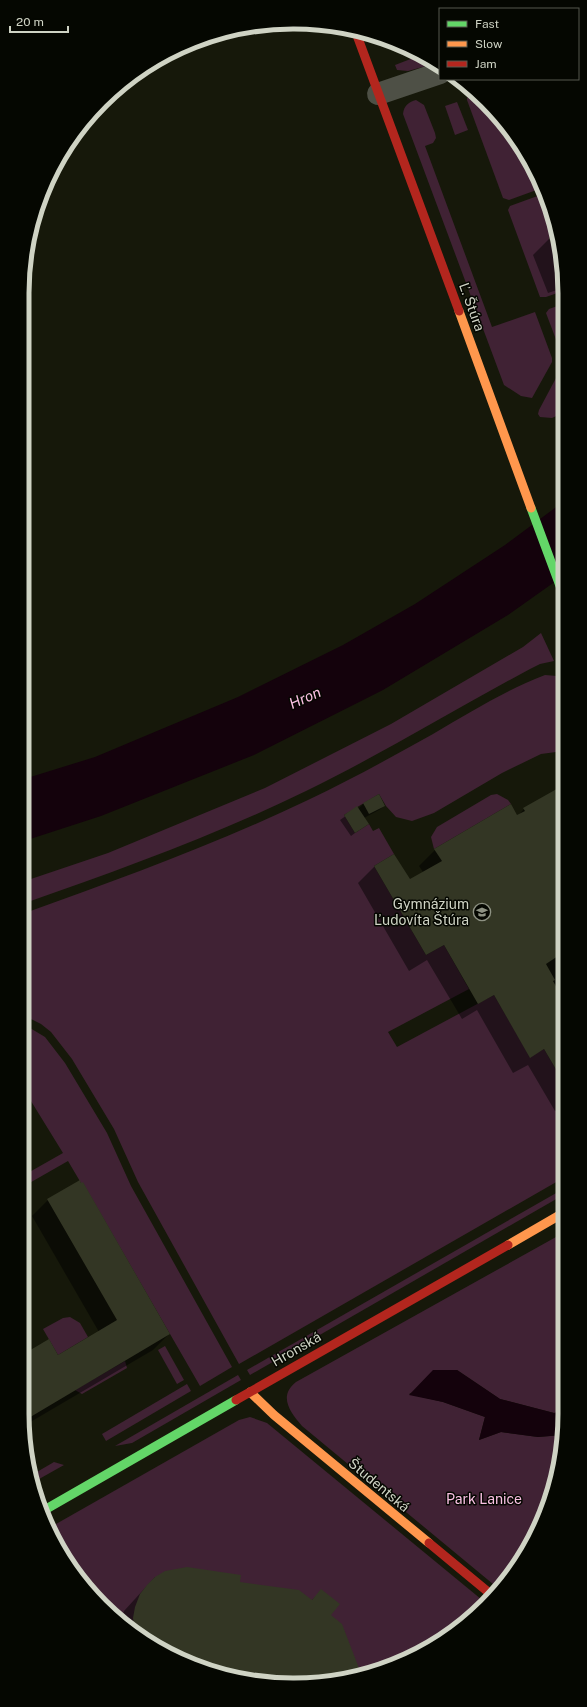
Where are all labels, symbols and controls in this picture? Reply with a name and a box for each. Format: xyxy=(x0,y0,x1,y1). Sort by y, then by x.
scale bar xyxy=(10,8,68,34)
legend xyxy=(439,8,579,80)
text: 20 m xyxy=(16,15,44,29)
text: Fast xyxy=(475,17,500,31)
text: Slow xyxy=(475,37,503,51)
text: Jam xyxy=(475,57,497,71)
street label: Ľ. Štúra xyxy=(456,280,489,333)
water label: Hron xyxy=(286,683,323,712)
place label: Gymnázium Ľudovíta Štúra xyxy=(374,896,469,928)
school or university icon: Gymnázium Ľudovíta Štúra xyxy=(472,902,492,922)
street label: Hronská xyxy=(268,1328,324,1370)
street label: Študentská xyxy=(345,1454,413,1515)
park label: Park Lanice xyxy=(446,1491,522,1507)

